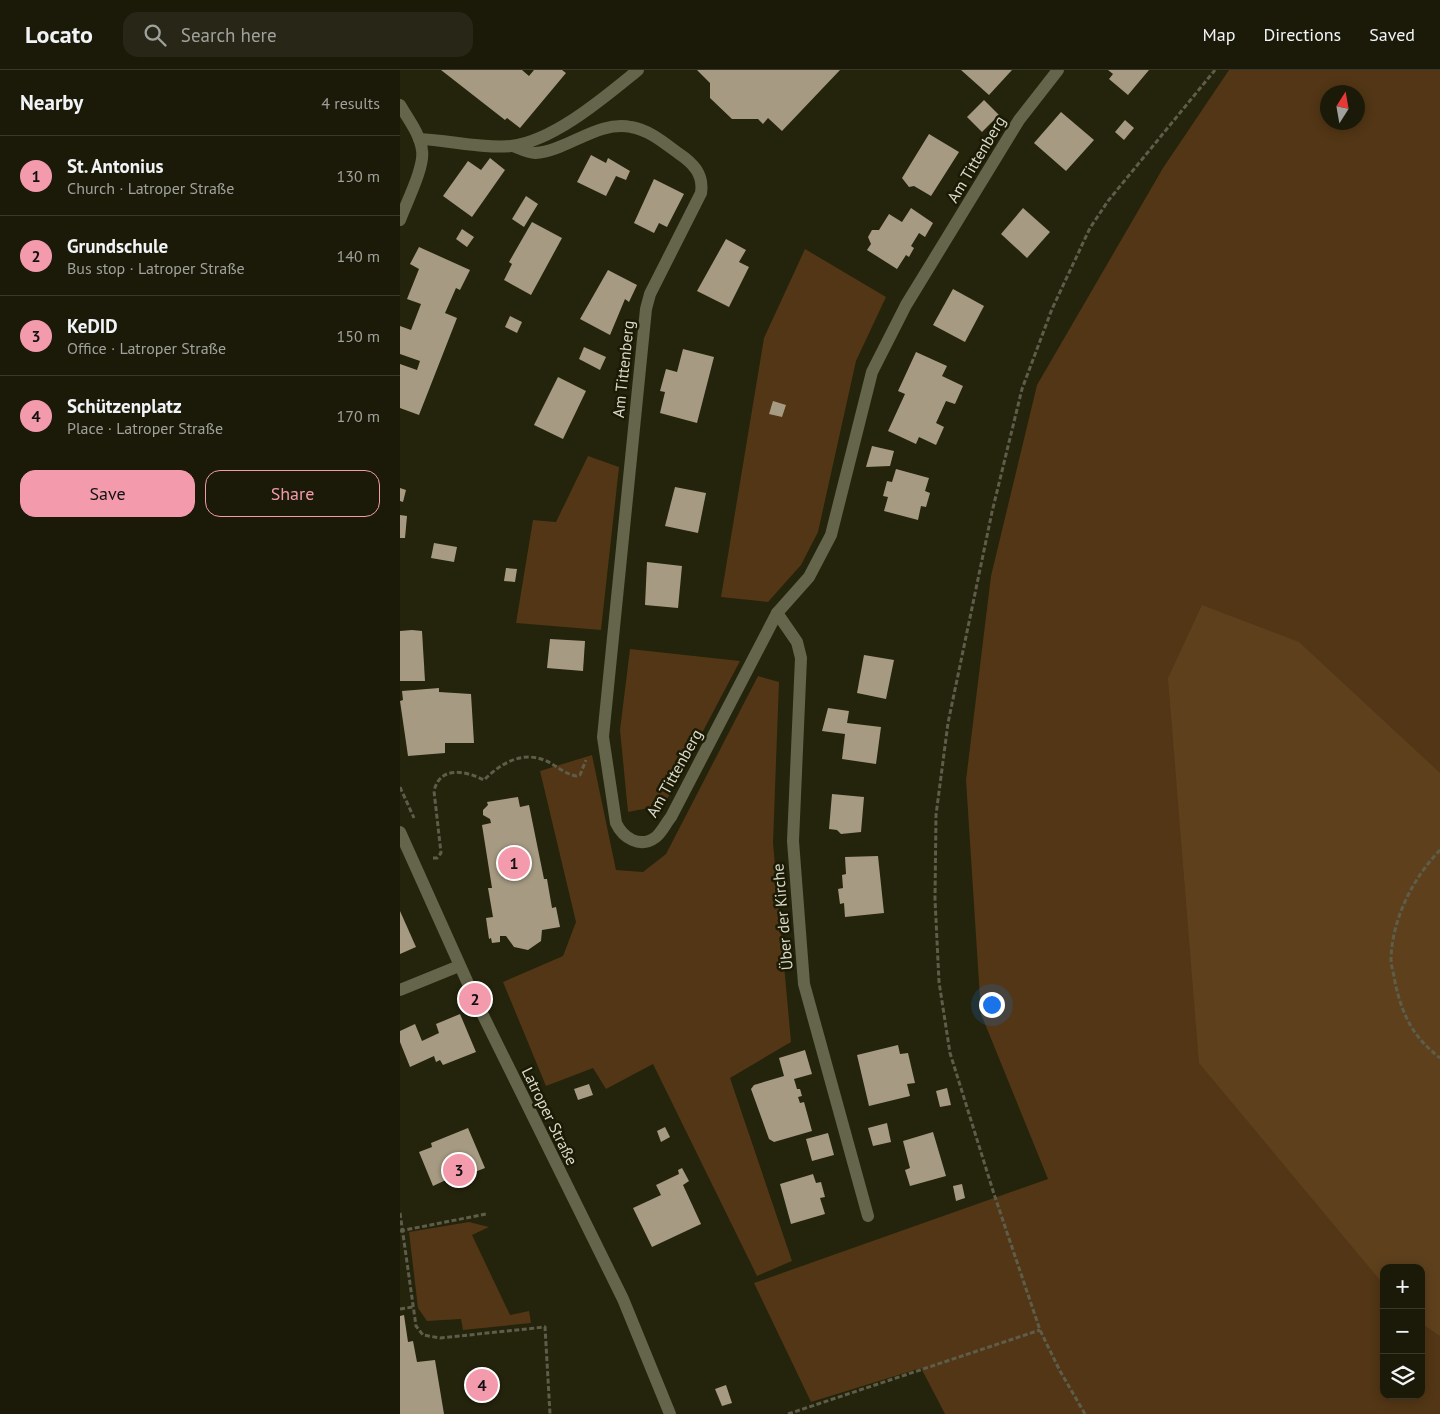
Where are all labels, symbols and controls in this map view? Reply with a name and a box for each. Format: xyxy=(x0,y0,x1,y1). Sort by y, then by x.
search box xyxy=(123,12,473,57)
text: Locato xyxy=(25,19,93,50)
icon: search xyxy=(141,21,169,49)
text: Search here xyxy=(181,23,277,47)
text: Map xyxy=(1203,23,1235,46)
text: Directions xyxy=(1263,23,1341,46)
text: Saved xyxy=(1369,23,1415,46)
north arrow xyxy=(1320,85,1365,130)
text: Nearby xyxy=(20,89,83,116)
text: 4 results xyxy=(321,93,380,113)
street label: Am Tittenberg xyxy=(942,112,1010,206)
text: St. Antonius xyxy=(67,154,163,178)
text: 1 xyxy=(31,166,41,186)
text: 130 m xyxy=(337,166,380,186)
text: Church · Latroper Straße xyxy=(67,178,234,198)
text: Grundschule xyxy=(67,234,168,258)
text: 2 xyxy=(31,246,41,266)
text: 140 m xyxy=(337,246,380,266)
text: Bus stop · Latroper Straße xyxy=(67,258,245,278)
text: KeDID xyxy=(67,314,118,338)
street label: Am Tittenberg xyxy=(608,319,638,419)
text: 3 xyxy=(31,326,41,346)
text: 150 m xyxy=(337,326,380,346)
text: Office · Latroper Straße xyxy=(67,338,226,358)
text: Schützenplatz xyxy=(67,394,182,418)
text: 4 xyxy=(31,406,41,426)
text: 170 m xyxy=(337,406,380,426)
text: Place · Latroper Straße xyxy=(67,418,223,438)
button: Save xyxy=(20,470,195,517)
button: Share xyxy=(205,470,380,517)
street label: Am Tittenberg xyxy=(642,725,706,821)
pin: 1 xyxy=(498,844,530,882)
street label: Über der Kirche xyxy=(767,863,797,971)
pin: 2 xyxy=(459,980,491,1018)
your location xyxy=(979,992,1005,1018)
street label: Latroper Straße xyxy=(518,1064,582,1168)
pin: 3 xyxy=(443,1151,475,1189)
map controls xyxy=(1380,1264,1425,1399)
button: + xyxy=(1380,1264,1425,1309)
button: − xyxy=(1380,1309,1425,1354)
button: layers xyxy=(1380,1354,1425,1399)
pin: 4 xyxy=(466,1366,498,1404)

